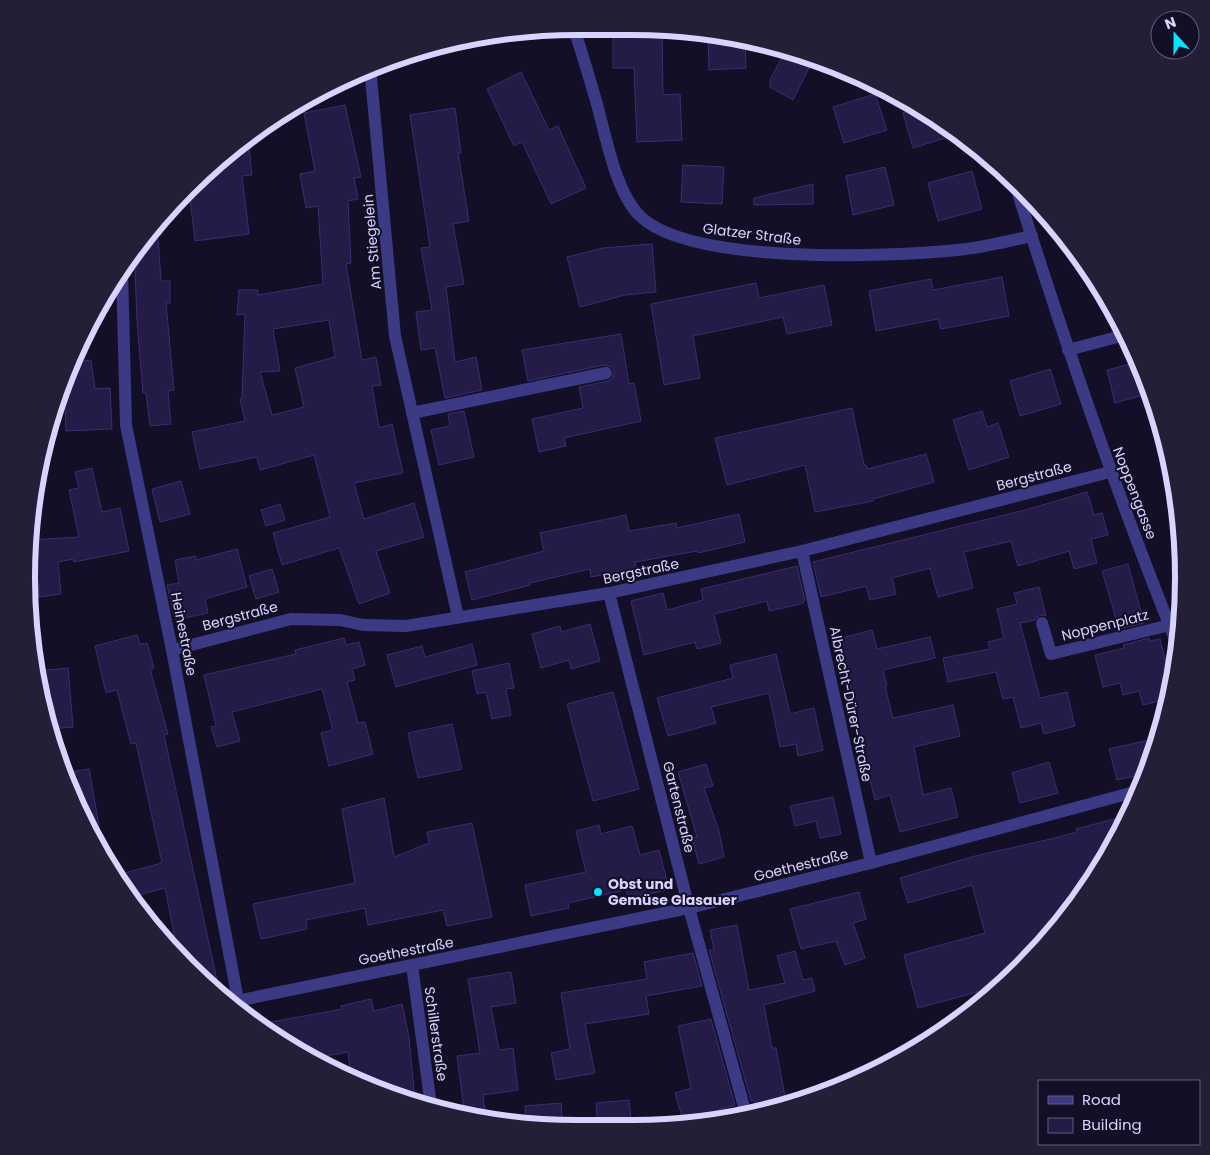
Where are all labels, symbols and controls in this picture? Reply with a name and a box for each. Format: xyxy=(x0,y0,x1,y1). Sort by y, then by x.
north arrow xyxy=(1150,10,1200,60)
text: N xyxy=(1162,12,1179,34)
street label: Am Stiegelein xyxy=(358,193,386,291)
street label: Glatzer Straße xyxy=(702,218,803,250)
street label: Noppengasse xyxy=(1108,444,1162,542)
street label: Bergstraße xyxy=(994,456,1074,496)
street label: Bergstraße xyxy=(601,553,681,589)
street label: Heinestraße xyxy=(166,590,202,678)
street label: Bergstraße xyxy=(200,596,280,636)
street label: Noppenplatz xyxy=(1059,605,1151,645)
street label: Albrecht-Dürer-Straße xyxy=(825,624,877,784)
street label: Gartenstraße xyxy=(658,759,700,855)
street label: Goethestraße xyxy=(752,844,851,886)
place label: Obst und Gemüse Glasauer xyxy=(608,874,737,910)
marker: Obst und Gemüse Glasauer xyxy=(592,886,604,898)
street label: Goethestraße xyxy=(357,932,456,970)
street label: Schillerstraße xyxy=(419,985,453,1083)
legend xyxy=(1038,1080,1200,1145)
text: Road xyxy=(1082,1089,1121,1110)
text: Building xyxy=(1082,1114,1142,1135)

